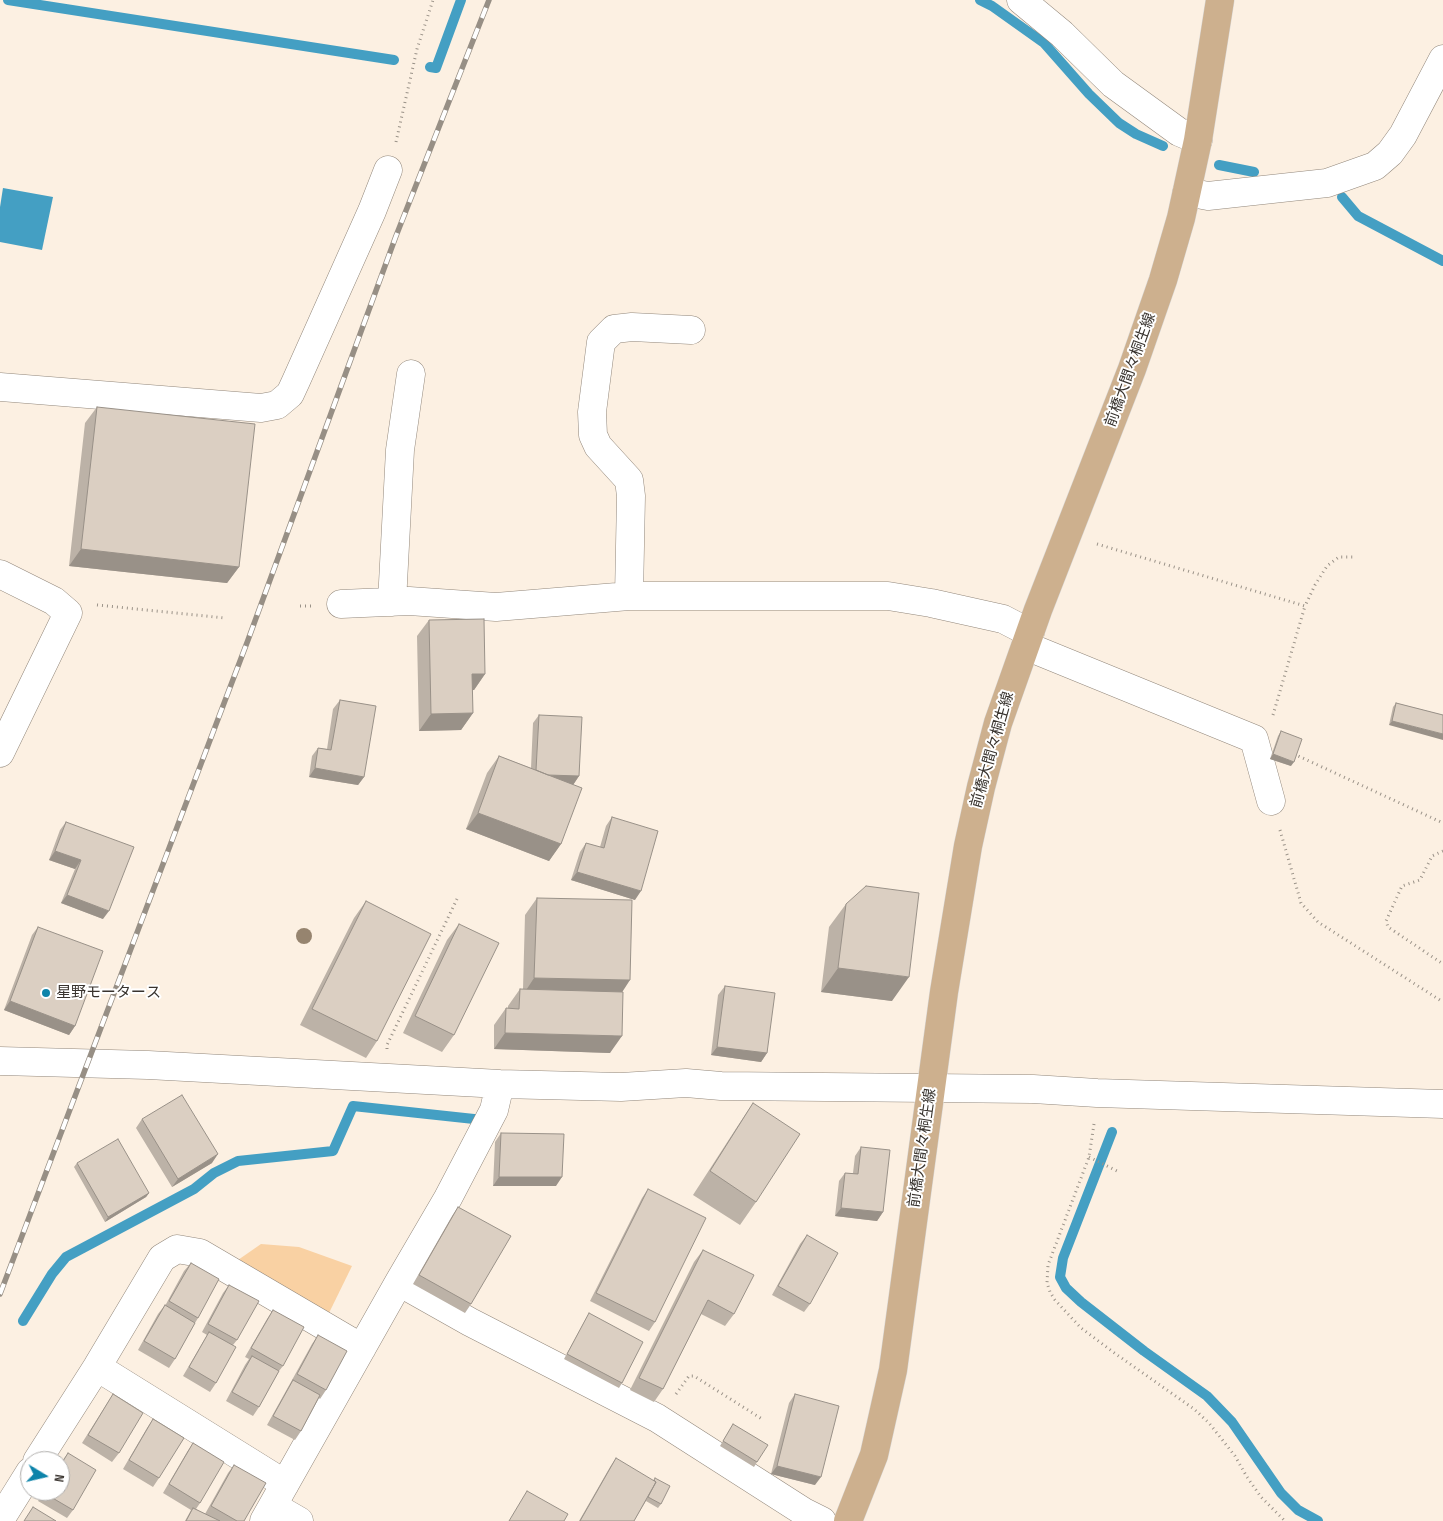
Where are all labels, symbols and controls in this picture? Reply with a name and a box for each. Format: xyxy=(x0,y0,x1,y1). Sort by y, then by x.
street label: 前橋大間々桐生線 xyxy=(1102,311,1160,429)
street label: 前橋大間々桐生線 xyxy=(968,690,1018,810)
place label: 星野モータース xyxy=(56,984,161,1002)
marker: 星野モータース xyxy=(40,987,52,999)
street label: 前橋大間々桐生線 xyxy=(906,1087,940,1209)
north arrow xyxy=(20,1451,70,1501)
text: N xyxy=(50,1473,68,1483)

